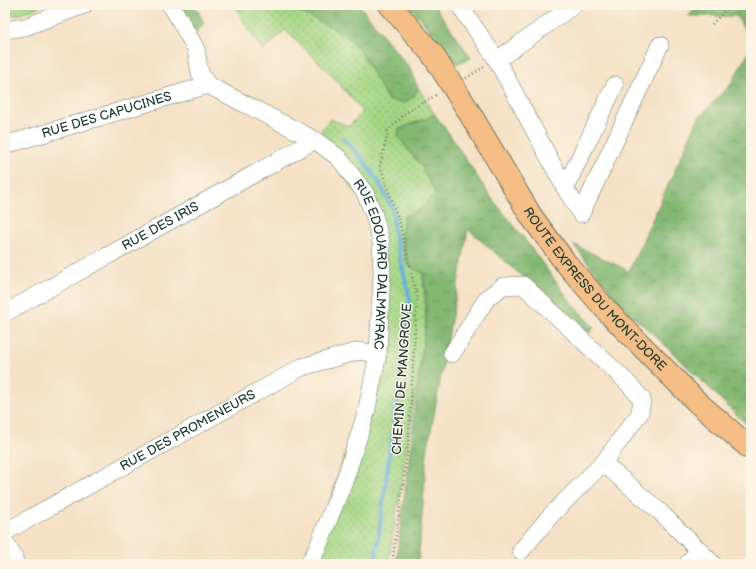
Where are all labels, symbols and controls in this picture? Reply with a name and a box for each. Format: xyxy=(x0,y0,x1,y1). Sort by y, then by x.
street label: RUE DES CAPUCINES xyxy=(40,88,174,142)
street label: RUE EDOUARD DALMAYRAC xyxy=(350,176,390,350)
street label: RUE DES IRIS xyxy=(119,198,202,254)
street label: ROUTE EXPRESS DU MONT-DORE xyxy=(520,204,670,375)
street label: CHEMIN DE MANGROVE xyxy=(389,302,415,455)
street label: RUE DES PROMENEURS xyxy=(117,386,258,475)

